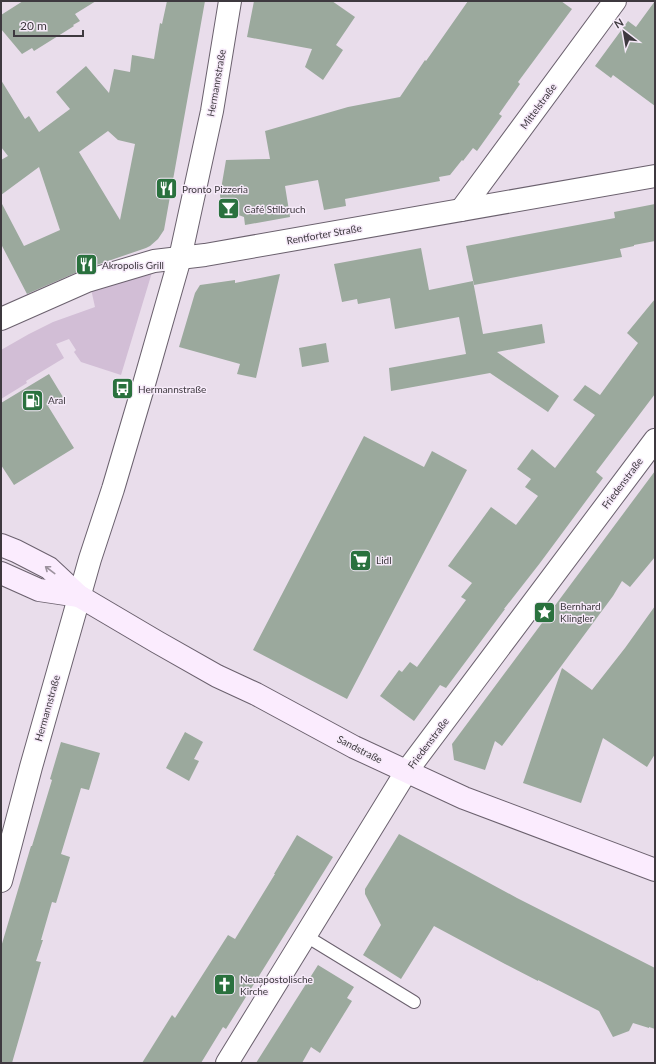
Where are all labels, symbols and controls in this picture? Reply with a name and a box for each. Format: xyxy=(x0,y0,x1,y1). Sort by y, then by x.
scale bar xyxy=(14,12,83,38)
north arrow xyxy=(604,12,644,52)
text: N xyxy=(612,15,626,31)
text: 20 m xyxy=(20,18,47,33)
street label: Hermannstraße xyxy=(204,48,228,118)
street label: Mittelstraße xyxy=(517,81,559,131)
restaurant icon: Pronto Pizzeria xyxy=(153,176,179,202)
place label: Pronto Pizzeria xyxy=(182,183,248,195)
bar icon: Café Stilbruch xyxy=(215,196,241,222)
place label: Café Stilbruch xyxy=(244,203,306,215)
street label: Rentforter Straße xyxy=(286,221,362,247)
restaurant icon: Akropolis Grill xyxy=(73,252,99,278)
place label: Akropolis Grill xyxy=(102,259,164,271)
bus stop icon: Hermannstraße xyxy=(109,376,135,402)
place label: Hermannstraße xyxy=(138,383,206,395)
fuel station icon: Aral xyxy=(19,387,45,413)
place label: Aral xyxy=(48,394,66,406)
street label: Friedenstraße xyxy=(599,455,645,511)
supermarket icon: Lidl xyxy=(347,547,373,573)
place label: Lidl xyxy=(376,554,392,566)
one-way arrow xyxy=(45,566,56,574)
place icon: Bernhard Klingler xyxy=(532,599,558,625)
place label: Bernhard Klingler xyxy=(560,600,601,624)
street label: Hermannstraße xyxy=(32,674,62,742)
street label: Friedenstraße xyxy=(405,715,451,771)
street label: Sandstraße xyxy=(335,733,385,765)
church icon: Neuapostolische Kirche xyxy=(211,972,237,998)
place label: Neuapostolische Kirche xyxy=(240,973,313,997)

